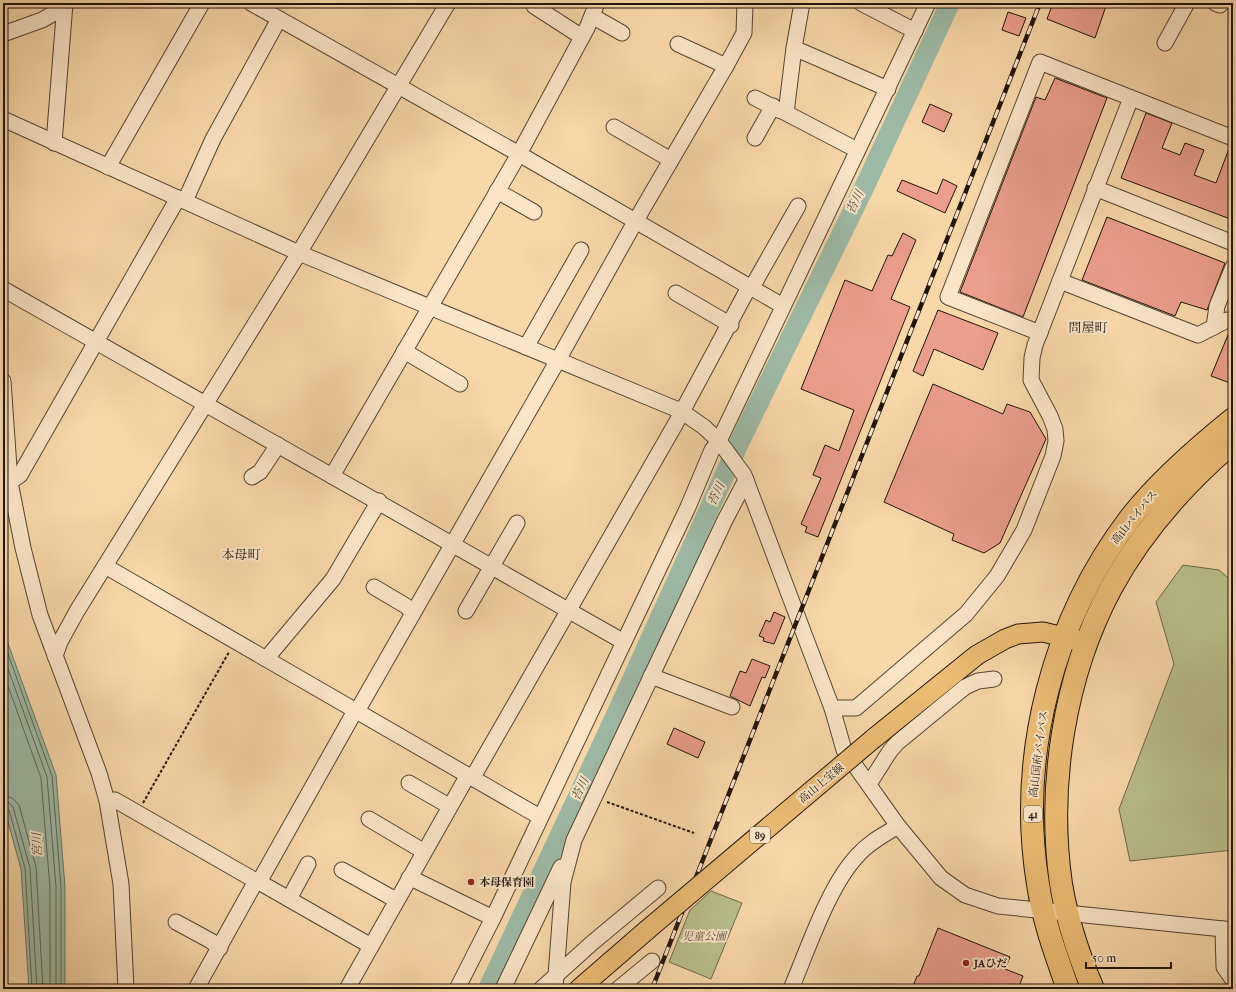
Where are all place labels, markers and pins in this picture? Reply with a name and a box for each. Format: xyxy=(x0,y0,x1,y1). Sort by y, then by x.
place label: 本母保育園 xyxy=(479,876,534,889)
marker: 本母保育園 xyxy=(466,877,476,887)
place label: JAひだ xyxy=(973,957,1007,970)
marker: JAひだ xyxy=(961,958,971,968)

